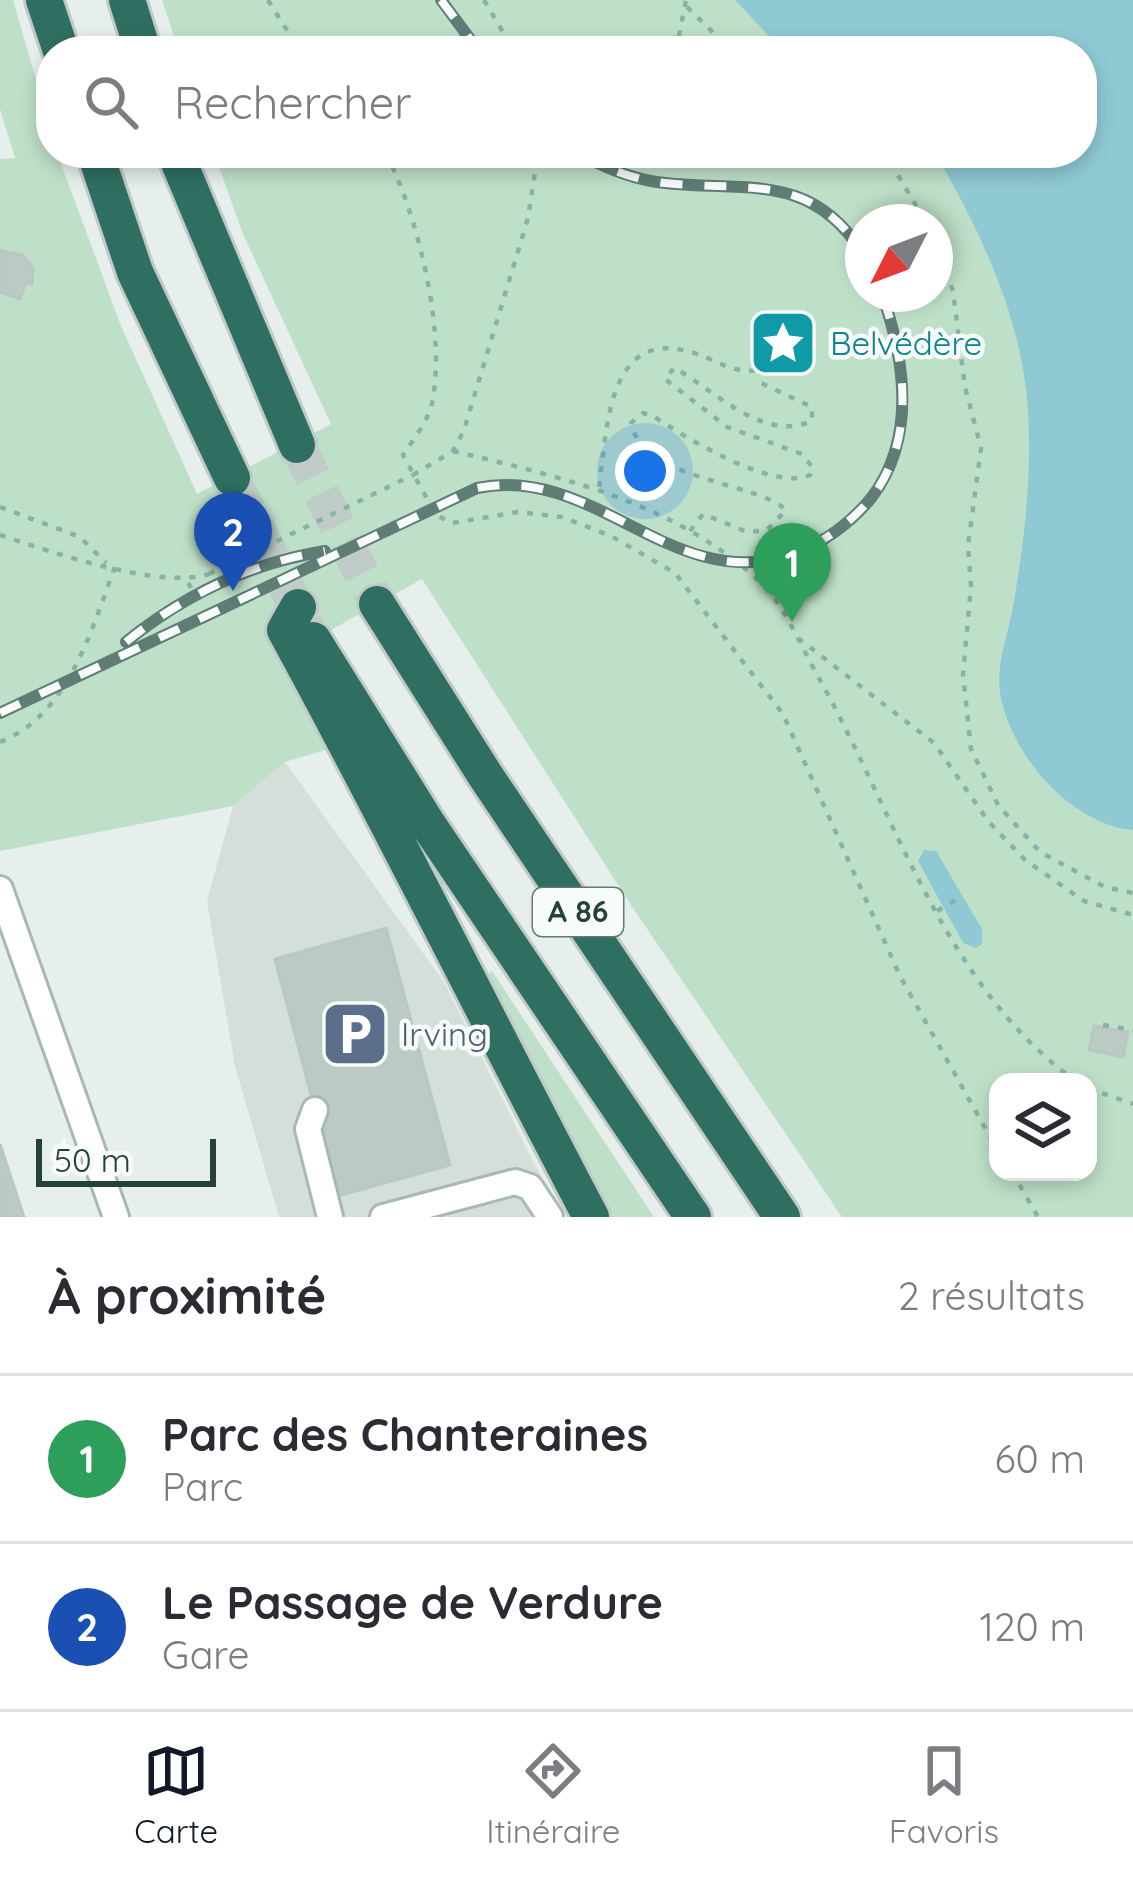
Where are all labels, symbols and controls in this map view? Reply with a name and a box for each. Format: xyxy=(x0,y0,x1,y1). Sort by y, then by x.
search box xyxy=(36,36,1097,168)
icon: search xyxy=(78,69,144,135)
text: Rechercher xyxy=(174,74,412,130)
north arrow xyxy=(845,204,953,312)
place icon: Belvédère xyxy=(748,308,818,378)
place label: Belvédère xyxy=(830,322,982,363)
your location xyxy=(615,441,675,501)
pin: 2 xyxy=(194,492,272,591)
pin: 1 xyxy=(753,523,831,622)
road number: A 86 xyxy=(533,888,623,936)
parking icon: Irving xyxy=(320,999,390,1069)
place label: Irving xyxy=(401,1013,488,1054)
map controls xyxy=(989,1073,1097,1181)
button: layers xyxy=(989,1073,1097,1181)
scale bar xyxy=(36,1133,216,1186)
text: 50 m xyxy=(54,1139,131,1180)
text: À proximité xyxy=(48,1263,326,1327)
text: 2 résultats xyxy=(898,1271,1085,1320)
text: Parc des Chanteraines xyxy=(162,1406,648,1462)
text: 1 xyxy=(79,1434,95,1483)
text: 60 m xyxy=(995,1434,1085,1483)
text: Parc xyxy=(162,1462,243,1511)
text: Le Passage de Verdure xyxy=(162,1574,663,1630)
text: 2 xyxy=(76,1602,98,1651)
text: 120 m xyxy=(980,1602,1085,1651)
text: Gare xyxy=(162,1630,249,1679)
tab: Carte xyxy=(134,1738,218,1851)
tab: Itinéraire xyxy=(486,1738,621,1851)
tab: Favoris xyxy=(889,1738,999,1851)

